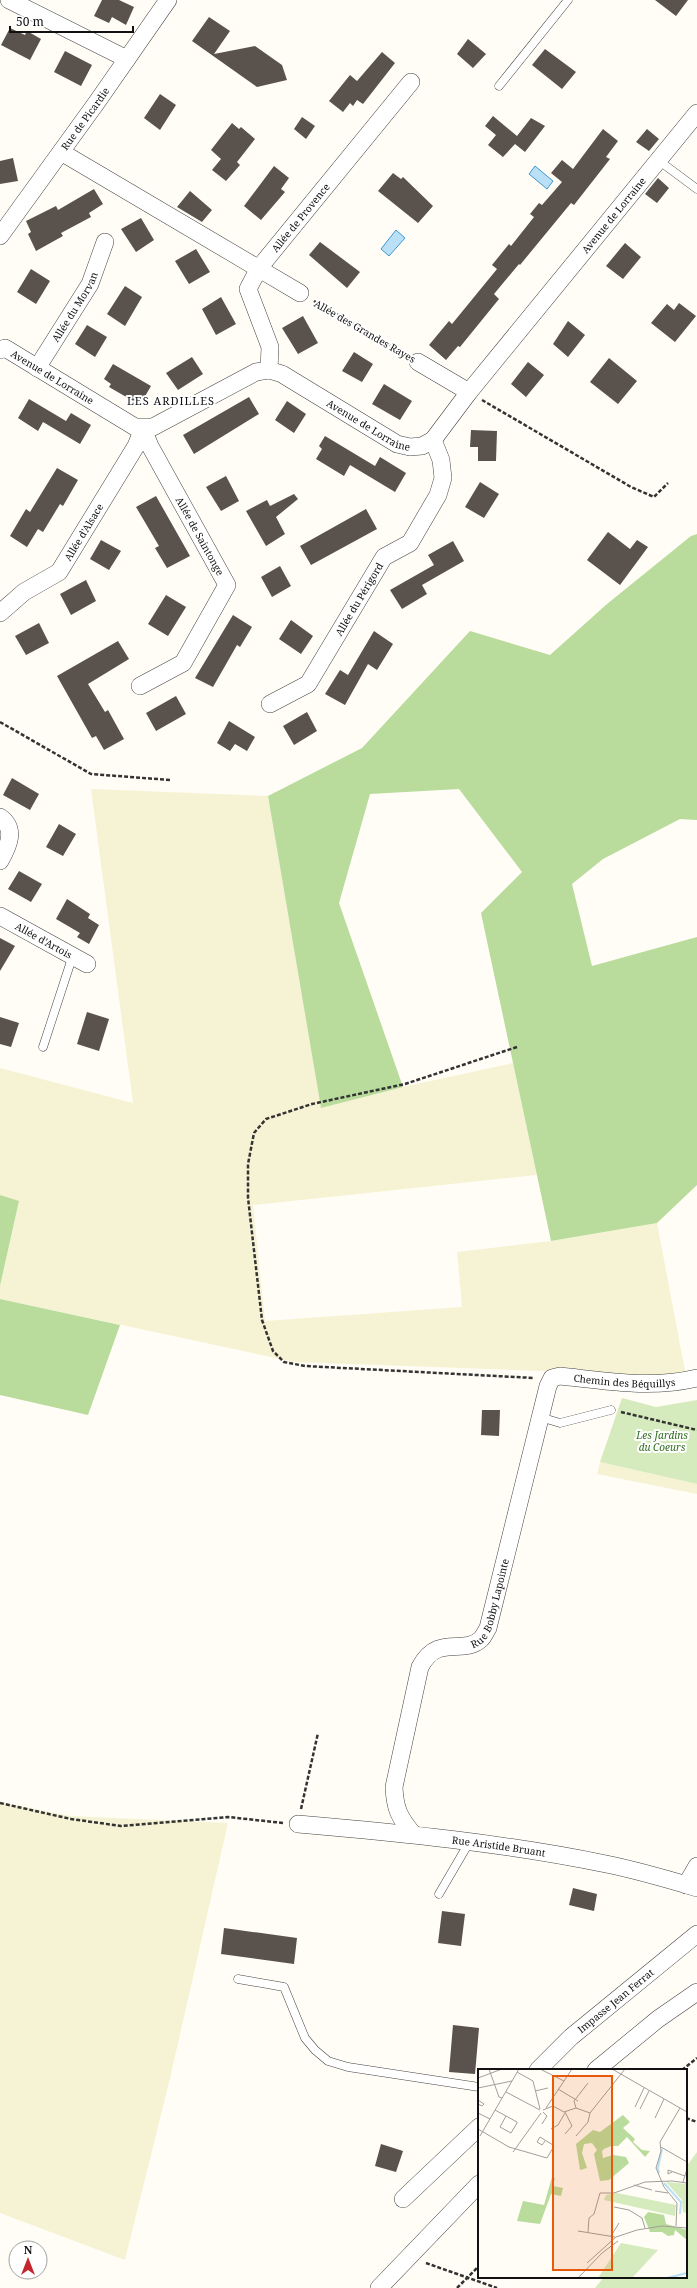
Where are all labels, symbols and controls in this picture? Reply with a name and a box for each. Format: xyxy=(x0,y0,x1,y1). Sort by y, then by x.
scale bar xyxy=(10,8,133,34)
text: 50 m xyxy=(16,13,44,30)
street label: Rue de Picardie xyxy=(58,84,112,153)
street label: Avenue de Lorraine xyxy=(578,174,649,256)
street label: Allée de Provence xyxy=(268,180,333,255)
street label: Allée du Morvan xyxy=(48,269,101,344)
street label: Allée des Grandes Rayes xyxy=(312,296,419,366)
street label: Avenue de Lorraine xyxy=(9,346,97,407)
district label: LES ARDILLES xyxy=(127,393,215,408)
street label: Avenue de Lorraine xyxy=(324,396,412,454)
street label: Allée de Saintonge xyxy=(173,494,227,578)
street label: Allée d'Alsace xyxy=(61,501,106,563)
street label: Allée du Périgord xyxy=(332,560,386,638)
street label: Allée d'Artois xyxy=(13,919,75,962)
street label: Chemin des Béquillys xyxy=(573,1371,677,1391)
park label: Les Jardins du Coeurs xyxy=(635,1428,688,1454)
street label: Rue Bobby Lapointe xyxy=(468,1557,512,1651)
street label: Rue Aristide Bruant xyxy=(451,1833,547,1860)
street label: Impasse Jean Ferrat xyxy=(574,1965,657,2036)
inset map xyxy=(478,2069,687,2278)
north arrow xyxy=(8,2240,48,2280)
text: N xyxy=(24,2242,33,2257)

